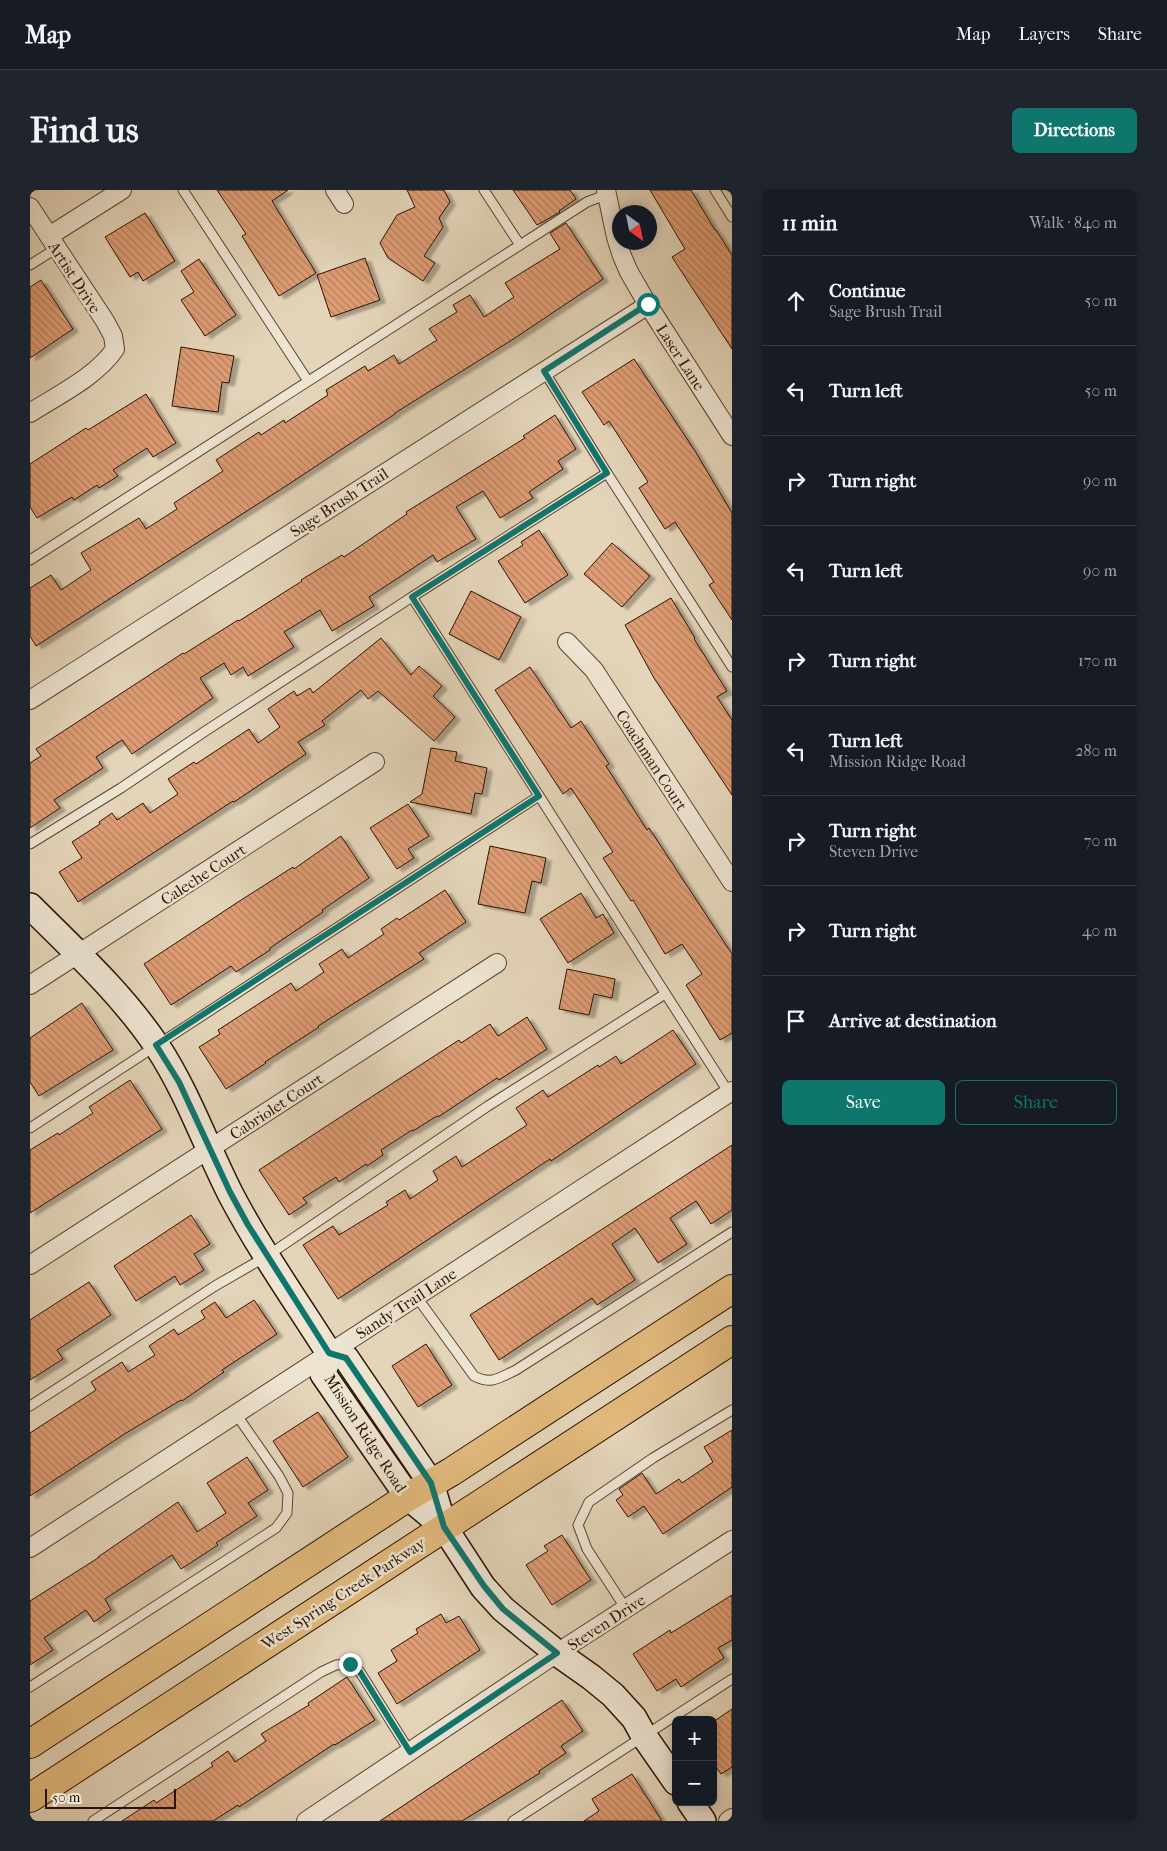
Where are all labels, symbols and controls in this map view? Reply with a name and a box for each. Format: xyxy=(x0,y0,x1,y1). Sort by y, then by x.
text: Map xyxy=(25,21,71,49)
text: Map xyxy=(956,24,990,45)
text: Layers xyxy=(1018,24,1070,45)
text: Share xyxy=(1098,24,1142,45)
button: Directions xyxy=(1012,108,1137,153)
text: Find us xyxy=(30,110,139,151)
north arrow xyxy=(612,205,657,250)
text: 11 min xyxy=(782,211,837,235)
text: Walk · 840 m xyxy=(1029,213,1117,232)
street label: Artist Drive xyxy=(44,237,105,317)
text: Continue xyxy=(829,280,905,302)
icon: ahead xyxy=(782,287,810,315)
text: 50 m xyxy=(1085,291,1117,310)
route start xyxy=(637,293,660,316)
text: Sage Brush Trail xyxy=(829,302,942,321)
street label: Laser Lane xyxy=(652,320,709,394)
icon: left xyxy=(782,377,810,405)
text: Turn left xyxy=(829,380,903,402)
text: 50 m xyxy=(1085,381,1117,400)
street label: Sage Brush Trail xyxy=(287,463,392,541)
icon: right xyxy=(782,467,810,495)
text: Turn right xyxy=(829,470,916,492)
text: 90 m xyxy=(1083,471,1117,490)
icon: left xyxy=(782,557,810,585)
text: Turn left xyxy=(829,560,903,582)
text: 90 m xyxy=(1083,561,1117,580)
icon: right xyxy=(782,647,810,675)
text: Turn right xyxy=(829,650,916,672)
text: 170 m xyxy=(1078,651,1117,670)
street label: Coachman Court xyxy=(612,706,691,814)
text: Turn left xyxy=(829,730,903,752)
icon: left xyxy=(782,737,810,765)
text: 280 m xyxy=(1075,741,1117,760)
text: Mission Ridge Road xyxy=(829,752,966,771)
text: Turn right xyxy=(829,820,916,842)
icon: right xyxy=(782,827,810,855)
text: 70 m xyxy=(1084,831,1117,850)
street label: Caleche Court xyxy=(157,840,250,909)
text: Steven Drive xyxy=(829,842,918,861)
icon: right xyxy=(782,917,810,945)
text: Turn right xyxy=(829,920,916,942)
text: 40 m xyxy=(1082,921,1117,940)
icon: arrive xyxy=(782,1007,810,1035)
text: Arrive at destination xyxy=(829,1010,997,1032)
street label: Cabriolet Court xyxy=(226,1069,327,1144)
button: Save xyxy=(782,1080,945,1125)
button: Share xyxy=(955,1080,1117,1125)
street label: Sandy Trail Lane xyxy=(352,1264,460,1343)
street label: Mission Ridge Road xyxy=(320,1371,411,1496)
street label: West Spring Creek Parkway xyxy=(257,1533,429,1654)
street label: Steven Drive xyxy=(564,1590,649,1655)
route end xyxy=(339,1653,362,1676)
map controls xyxy=(672,1716,717,1806)
button: + xyxy=(672,1716,717,1761)
button: − xyxy=(672,1761,717,1806)
scale bar xyxy=(45,1786,176,1809)
text: 50 m xyxy=(52,1789,80,1806)

